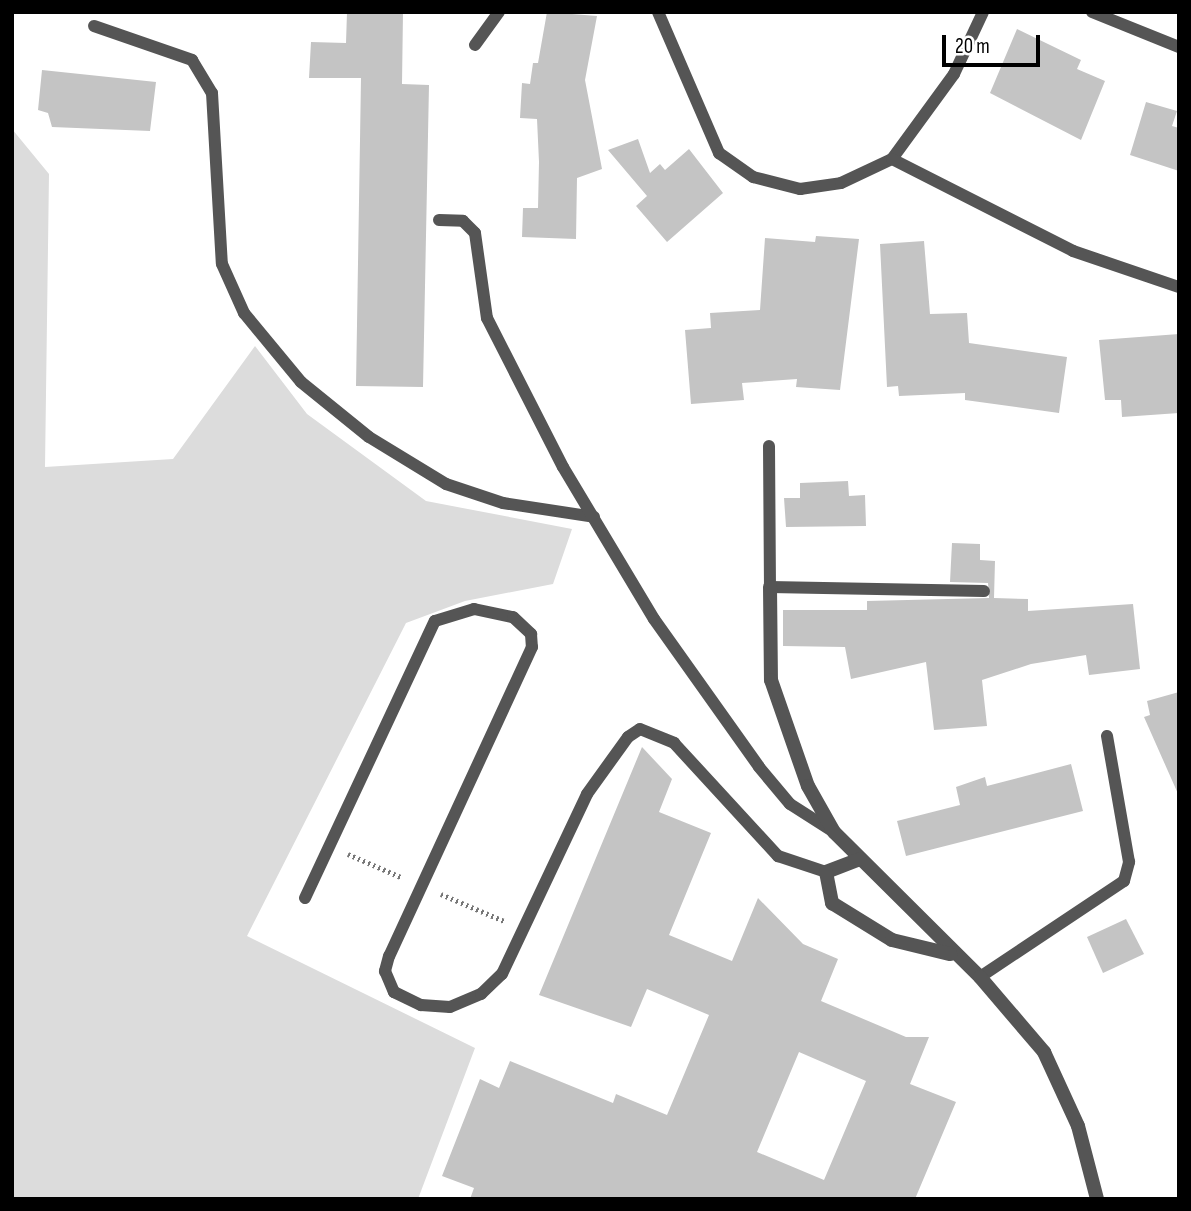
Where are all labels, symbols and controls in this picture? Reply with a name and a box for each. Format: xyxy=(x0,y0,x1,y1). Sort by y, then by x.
scale bar xyxy=(946,21,1044,65)
text: 20 m xyxy=(955,34,990,59)

